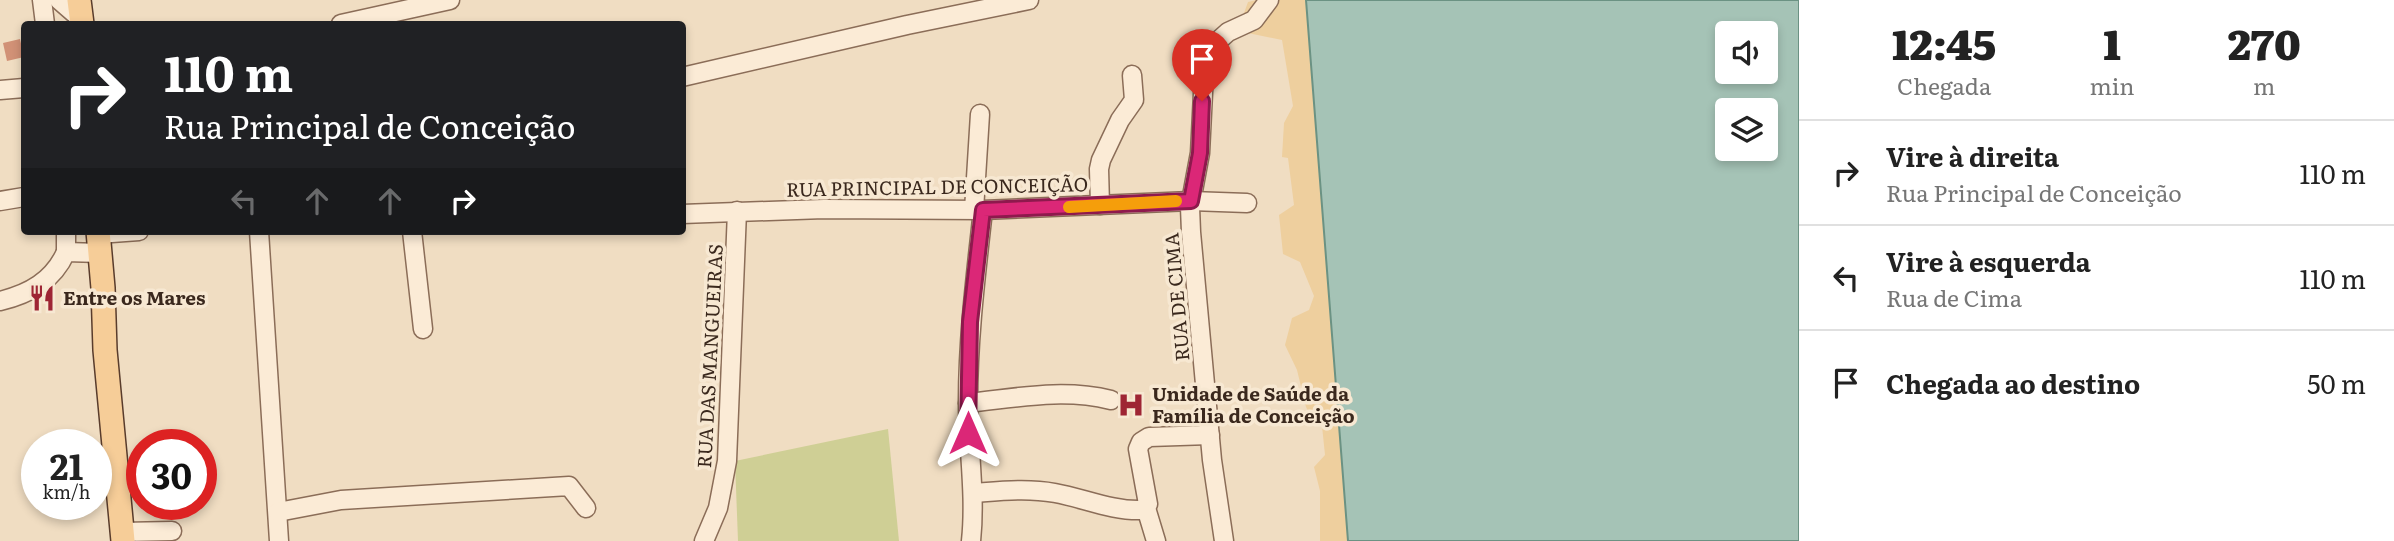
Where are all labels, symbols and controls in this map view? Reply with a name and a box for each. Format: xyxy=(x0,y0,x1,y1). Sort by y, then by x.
text: 12:45 xyxy=(1892,11,1996,73)
text: 1 xyxy=(2103,11,2121,73)
text: 270 xyxy=(2228,11,2301,73)
map controls xyxy=(1715,21,1778,161)
button: sound xyxy=(1715,21,1778,84)
pin xyxy=(1172,29,1232,101)
text: 110 m xyxy=(164,34,293,107)
icon: arrive xyxy=(1183,40,1221,78)
icon: right xyxy=(49,49,140,140)
text: Chegada xyxy=(1897,68,1991,102)
text: min xyxy=(2089,68,2135,102)
text: m xyxy=(2253,68,2275,102)
button: layers xyxy=(1715,98,1778,161)
text: Rua Principal de Conceição xyxy=(164,101,575,149)
text: Vire à direita xyxy=(1886,136,2059,175)
text: 110 m xyxy=(2299,153,2366,192)
icon: right xyxy=(1827,154,1865,192)
street label: RUA PRINCIPAL DE CONCEIÇÃO xyxy=(786,169,1088,203)
text: Rua Principal de Conceição xyxy=(1886,175,2182,209)
icon: left xyxy=(225,182,263,220)
icon: ahead xyxy=(298,182,336,220)
icon: ahead xyxy=(371,182,409,220)
icon: right xyxy=(444,182,482,220)
street label: RUA DE CIMA xyxy=(1156,232,1196,363)
text: Vire à esquerda xyxy=(1886,241,2091,280)
street label: RUA DAS MANGUEIRAS xyxy=(689,243,729,469)
text: 110 m xyxy=(2299,258,2366,297)
icon: left xyxy=(1827,259,1865,297)
text: Rua de Cima xyxy=(1886,280,2022,314)
restaurant icon: Entre os Mares xyxy=(27,283,57,313)
place label: Entre os Mares xyxy=(63,283,205,311)
text: Chegada ao destino xyxy=(1886,363,2140,402)
text: 50 m xyxy=(2307,363,2366,402)
icon: arrive xyxy=(1827,364,1865,402)
place label: Unidade de Saúde da Família de Conceição xyxy=(1152,379,1355,429)
hospital icon: Unidade de Saúde da Família de Conceição xyxy=(1116,390,1146,420)
position arrow xyxy=(931,396,1005,470)
speed limit sign: 30 xyxy=(126,429,217,520)
text: 21 xyxy=(50,439,83,491)
text: km/h xyxy=(43,478,90,505)

